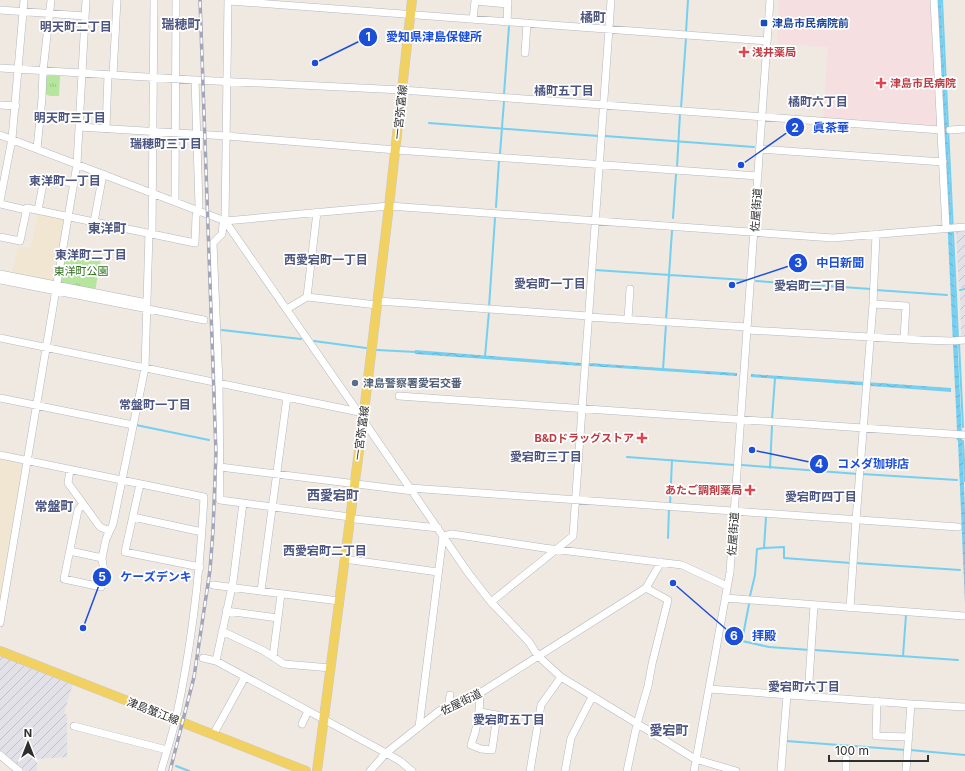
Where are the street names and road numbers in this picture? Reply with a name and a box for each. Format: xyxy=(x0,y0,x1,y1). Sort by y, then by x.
street label: 一宮弥富線 xyxy=(390,84,410,140)
street label: 佐屋街道 xyxy=(747,188,765,232)
street label: 一宮弥富線 xyxy=(350,405,372,461)
street label: 佐屋街道 xyxy=(724,512,742,556)
street label: 佐屋街道 xyxy=(438,686,484,718)
street label: 津島蟹江線 xyxy=(125,695,181,727)

